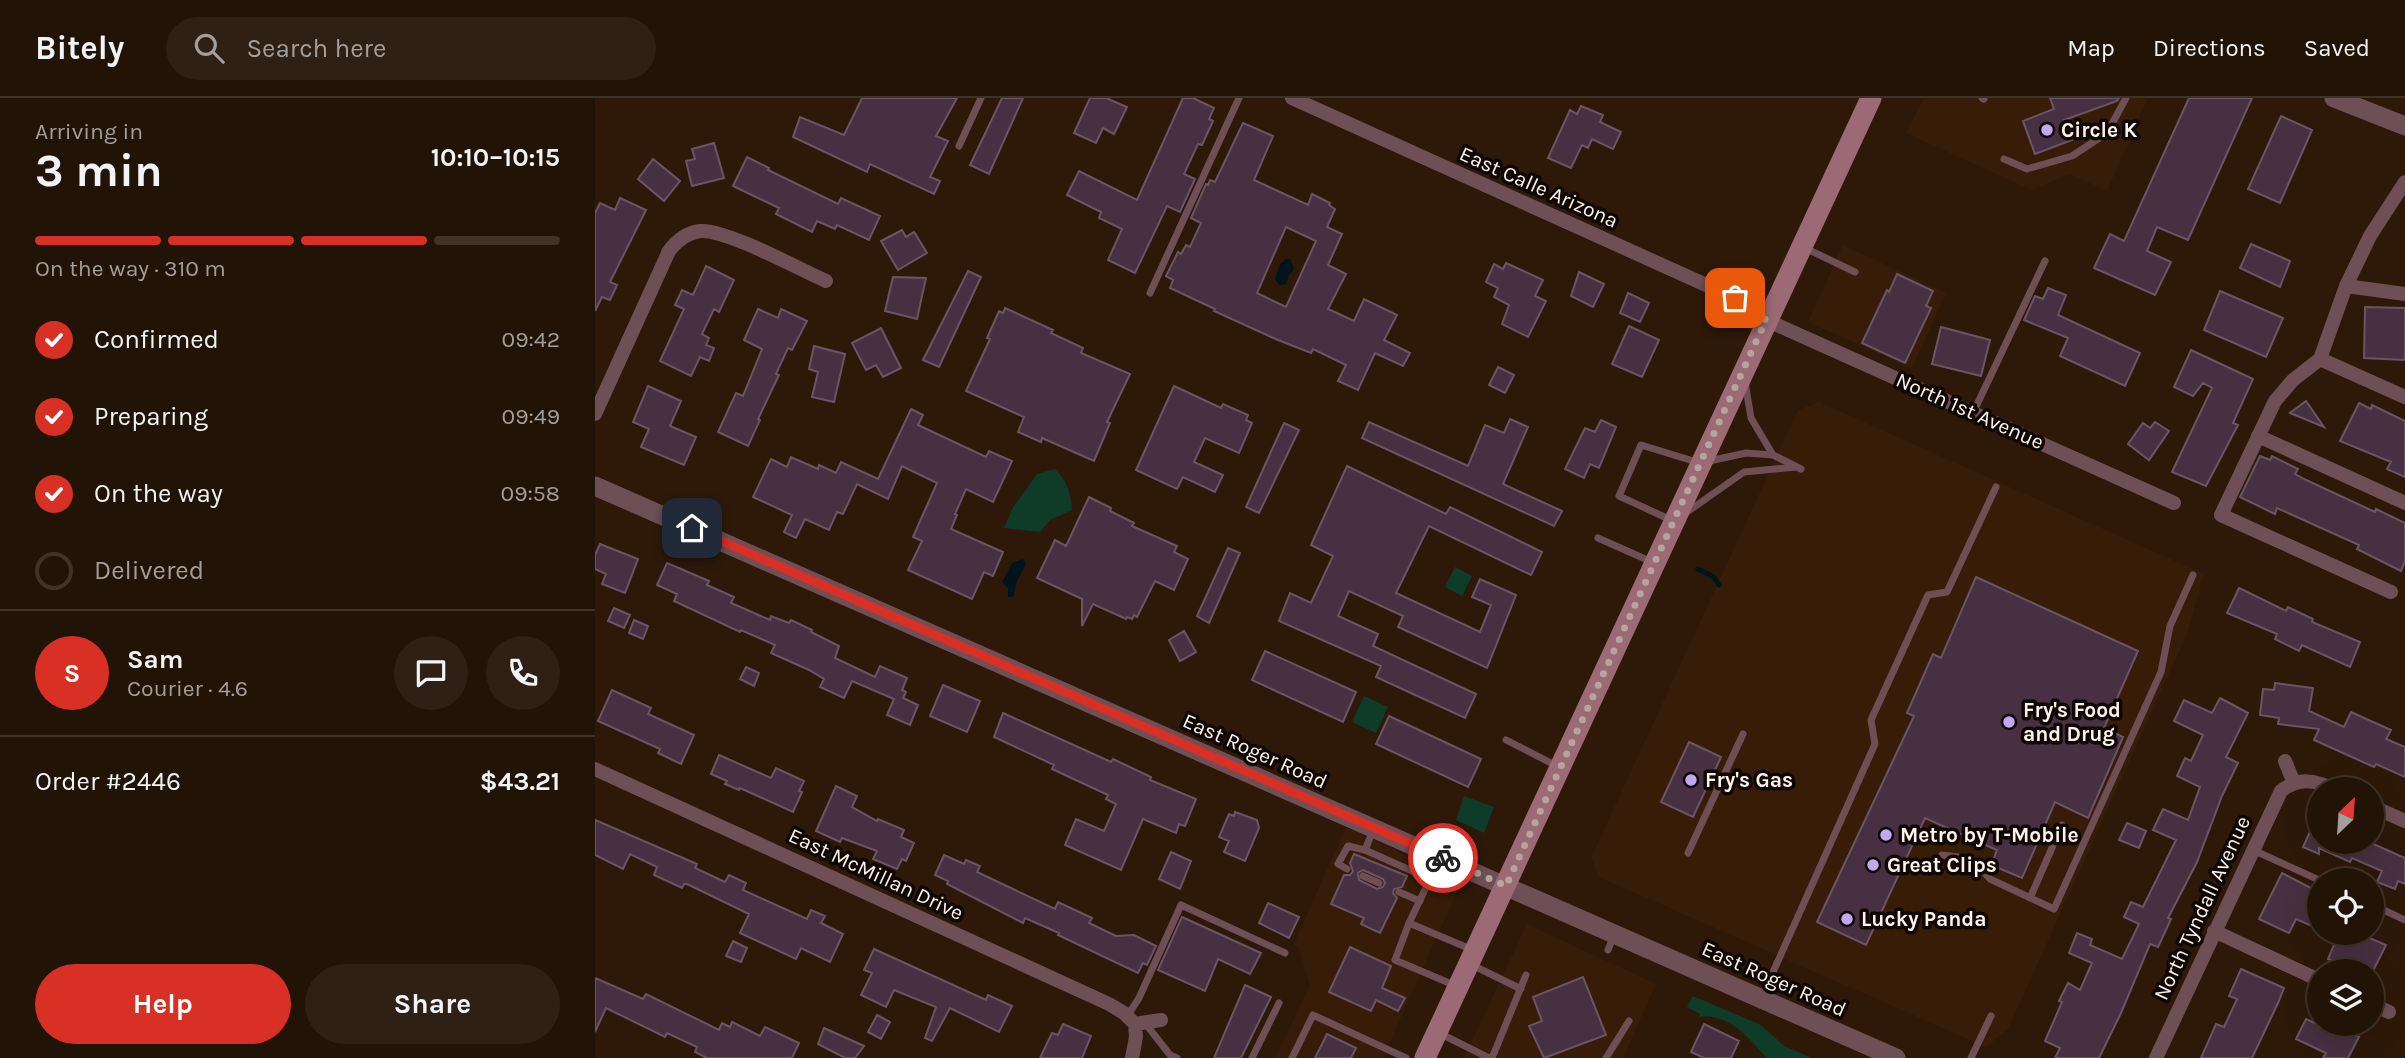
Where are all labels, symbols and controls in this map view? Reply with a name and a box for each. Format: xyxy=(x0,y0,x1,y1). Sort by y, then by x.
search box xyxy=(166,17,656,80)
text: Bitely xyxy=(35,29,124,67)
icon: search xyxy=(190,29,228,67)
text: Search here xyxy=(246,33,386,64)
text: Map xyxy=(2067,34,2115,62)
text: Directions xyxy=(2153,34,2266,62)
text: Saved xyxy=(2304,34,2370,62)
text: Arriving in xyxy=(35,118,143,145)
place label: Circle K xyxy=(2061,118,2137,142)
marker: Circle K xyxy=(2039,122,2055,138)
street label: East Calle Arizona xyxy=(1456,141,1622,233)
text: 10:10–10:15 xyxy=(431,142,560,173)
text: 3 min xyxy=(35,144,163,198)
text: On the way · 310 m xyxy=(35,255,226,282)
pin xyxy=(1705,268,1765,328)
icon: bag xyxy=(1716,279,1754,317)
icon: check xyxy=(35,321,73,359)
text: Confirmed xyxy=(94,324,219,355)
text: 09:42 xyxy=(502,326,560,353)
street label: North 1st Avenue xyxy=(1893,368,2047,454)
icon: check xyxy=(35,398,73,436)
text: Preparing xyxy=(94,401,208,432)
text: 09:49 xyxy=(502,403,560,430)
icon: check xyxy=(35,475,73,513)
text: On the way xyxy=(94,478,223,509)
text: 09:58 xyxy=(501,480,560,507)
pin xyxy=(662,498,722,558)
icon: home xyxy=(673,509,711,547)
text: Delivered xyxy=(94,555,204,586)
button: chat xyxy=(394,636,468,710)
button: phone xyxy=(486,636,560,710)
text: Sam xyxy=(127,644,183,675)
text: S xyxy=(64,658,80,689)
text: Courier · 4.6 xyxy=(127,675,248,702)
place label: Fry's Food and Drug xyxy=(2023,698,2121,746)
street label: East Roger Road xyxy=(1179,708,1331,794)
marker: Fry's Food and Drug xyxy=(2001,714,2017,730)
text: Order #2446 xyxy=(35,766,181,797)
text: $43.21 xyxy=(480,766,560,797)
place label: Fry's Gas xyxy=(1705,768,1793,792)
marker: Fry's Gas xyxy=(1683,772,1699,788)
north arrow xyxy=(2307,777,2383,854)
map controls xyxy=(2307,777,2384,1036)
street label: North Tyndall Avenue xyxy=(2149,812,2255,1004)
street label: East McMillan Drive xyxy=(785,823,967,925)
courier xyxy=(1408,823,1478,893)
place label: Metro by T-Mobile xyxy=(1900,823,2079,847)
marker: Metro by T-Mobile xyxy=(1878,827,1894,843)
icon: bike xyxy=(1424,839,1462,877)
place label: Great Clips xyxy=(1887,853,1997,877)
marker: Great Clips xyxy=(1865,857,1881,873)
button: locate xyxy=(2307,868,2384,945)
place label: Lucky Panda xyxy=(1861,907,1987,931)
marker: Lucky Panda xyxy=(1839,911,1855,927)
street label: East Roger Road xyxy=(1698,936,1850,1022)
button: layers xyxy=(2307,959,2384,1036)
button: Help xyxy=(35,964,291,1044)
button: Share xyxy=(305,964,560,1044)

